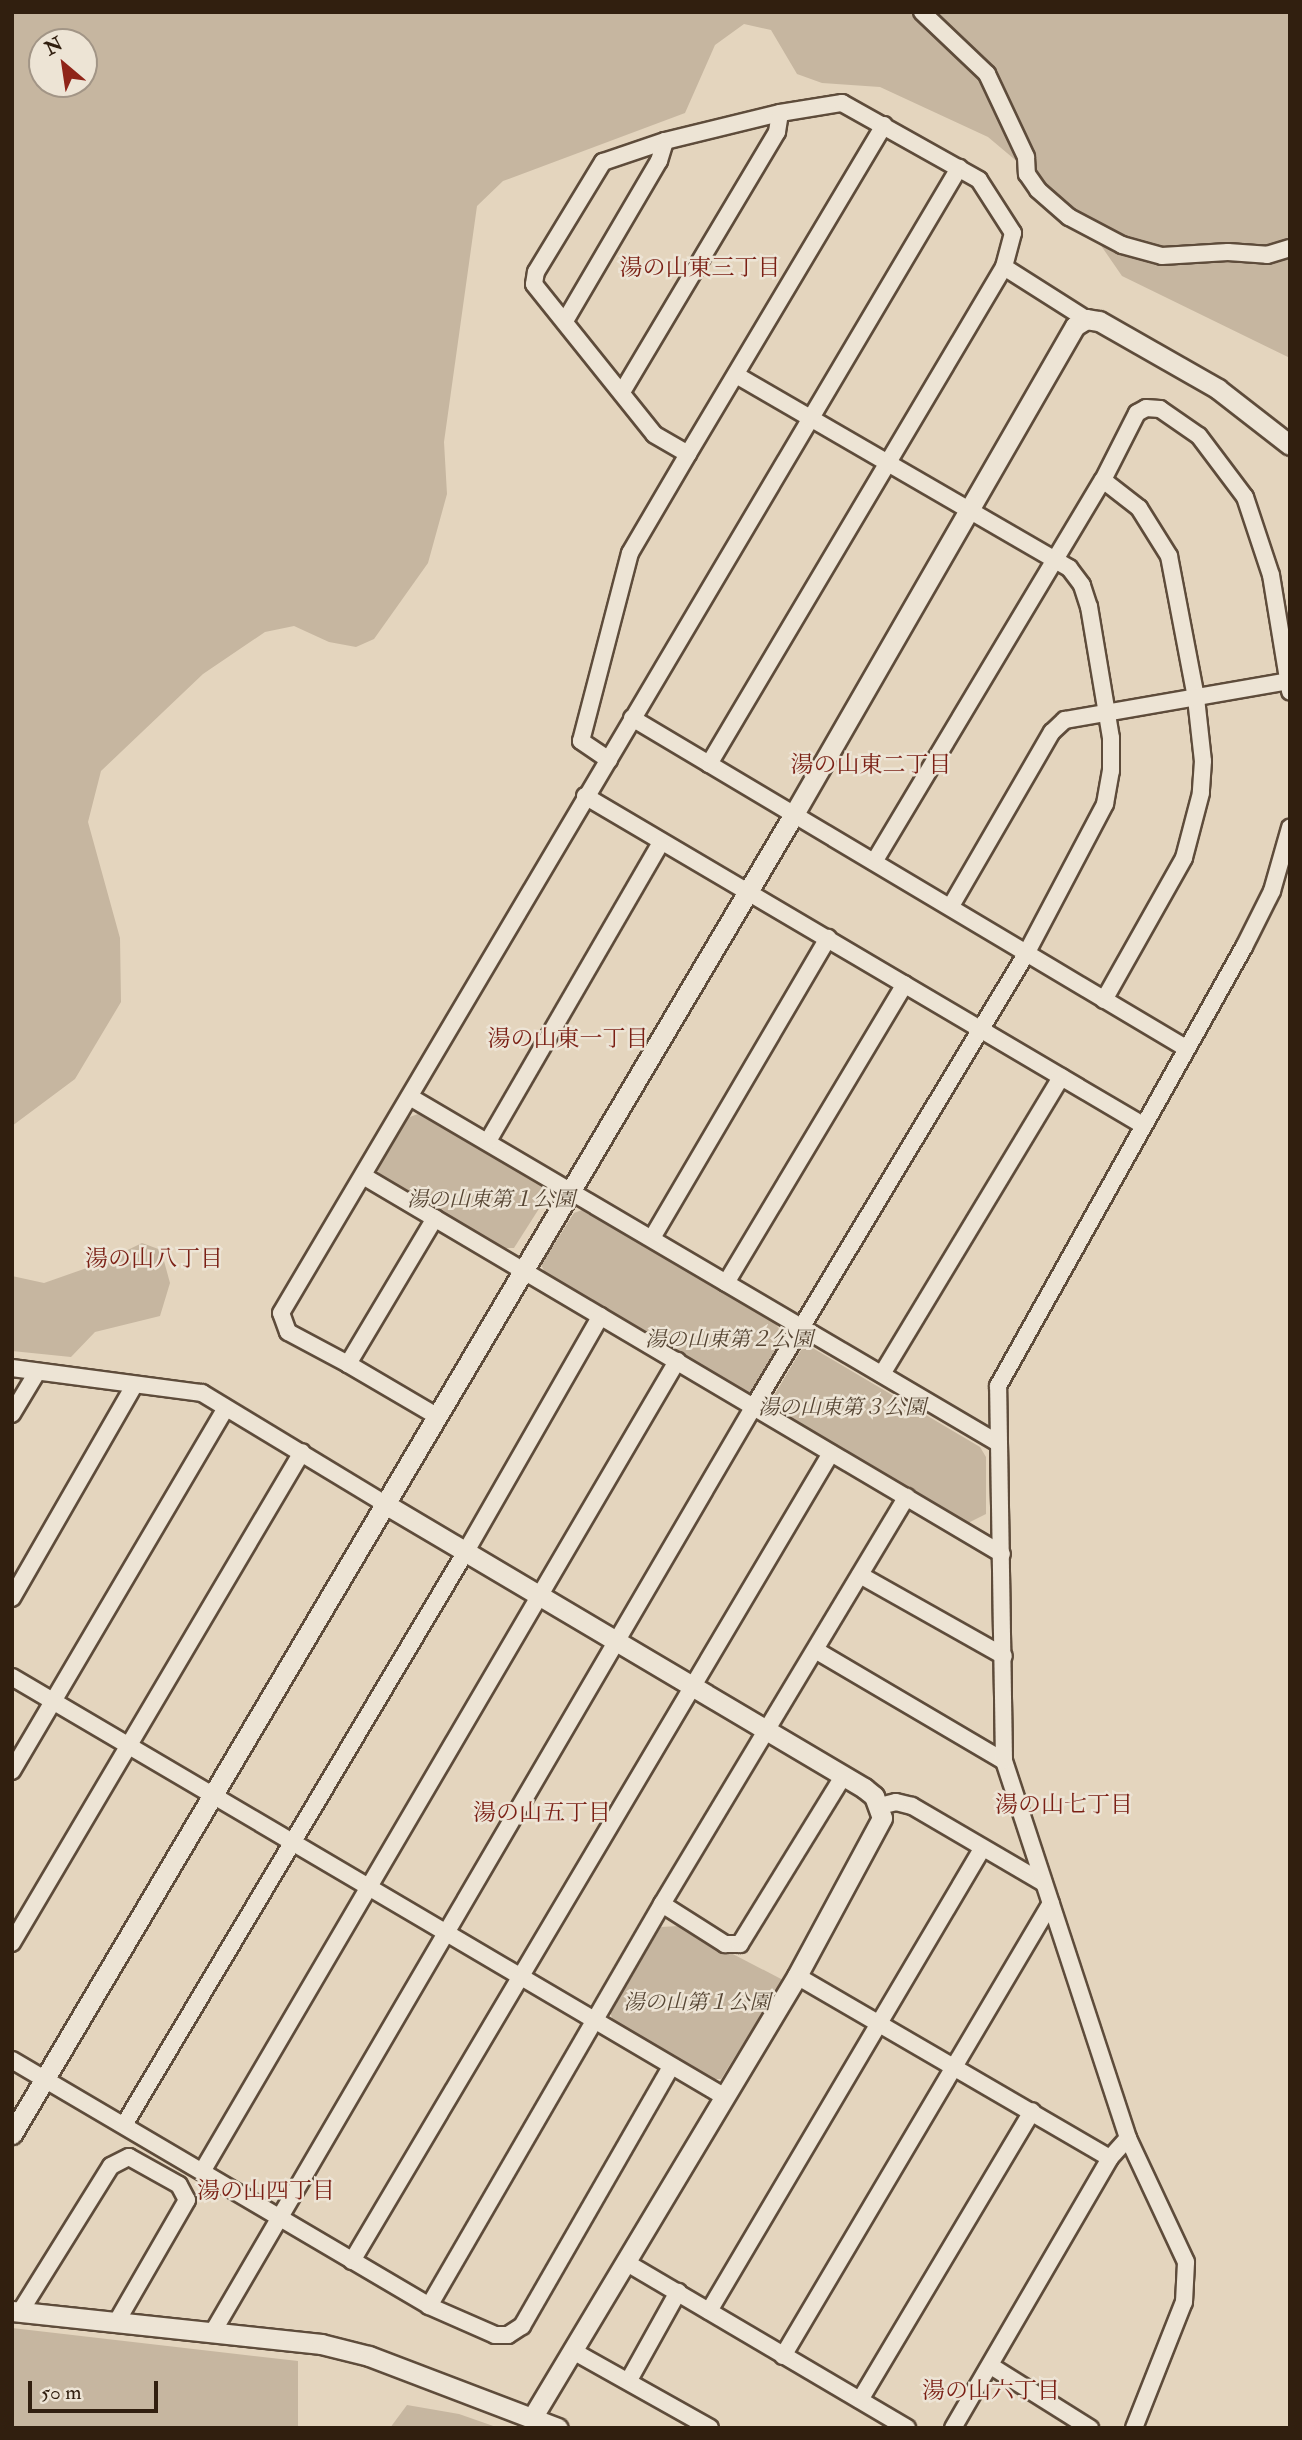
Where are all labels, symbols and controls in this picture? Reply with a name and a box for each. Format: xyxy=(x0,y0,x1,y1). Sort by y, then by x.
north arrow xyxy=(28,28,98,98)
text: N xyxy=(41,32,67,61)
district label: 湯の山東三丁目 xyxy=(620,254,780,282)
district label: 湯の山東二丁目 xyxy=(791,751,951,779)
district label: 湯の山東一丁目 xyxy=(488,1025,648,1053)
park label: 湯の山東第１公園 xyxy=(407,1187,575,1213)
district label: 湯の山八丁目 xyxy=(85,1245,223,1273)
park label: 湯の山東第２公園 xyxy=(645,1327,813,1353)
park label: 湯の山東第３公園 xyxy=(758,1395,926,1421)
district label: 湯の山七丁目 xyxy=(995,1791,1133,1819)
district label: 湯の山五丁目 xyxy=(473,1799,611,1827)
park label: 湯の山第１公園 xyxy=(624,1990,770,2016)
district label: 湯の山四丁目 xyxy=(197,2177,335,2205)
scale bar xyxy=(32,2366,161,2410)
district label: 湯の山六丁目 xyxy=(922,2377,1060,2405)
text: 50 m xyxy=(41,2379,82,2406)

